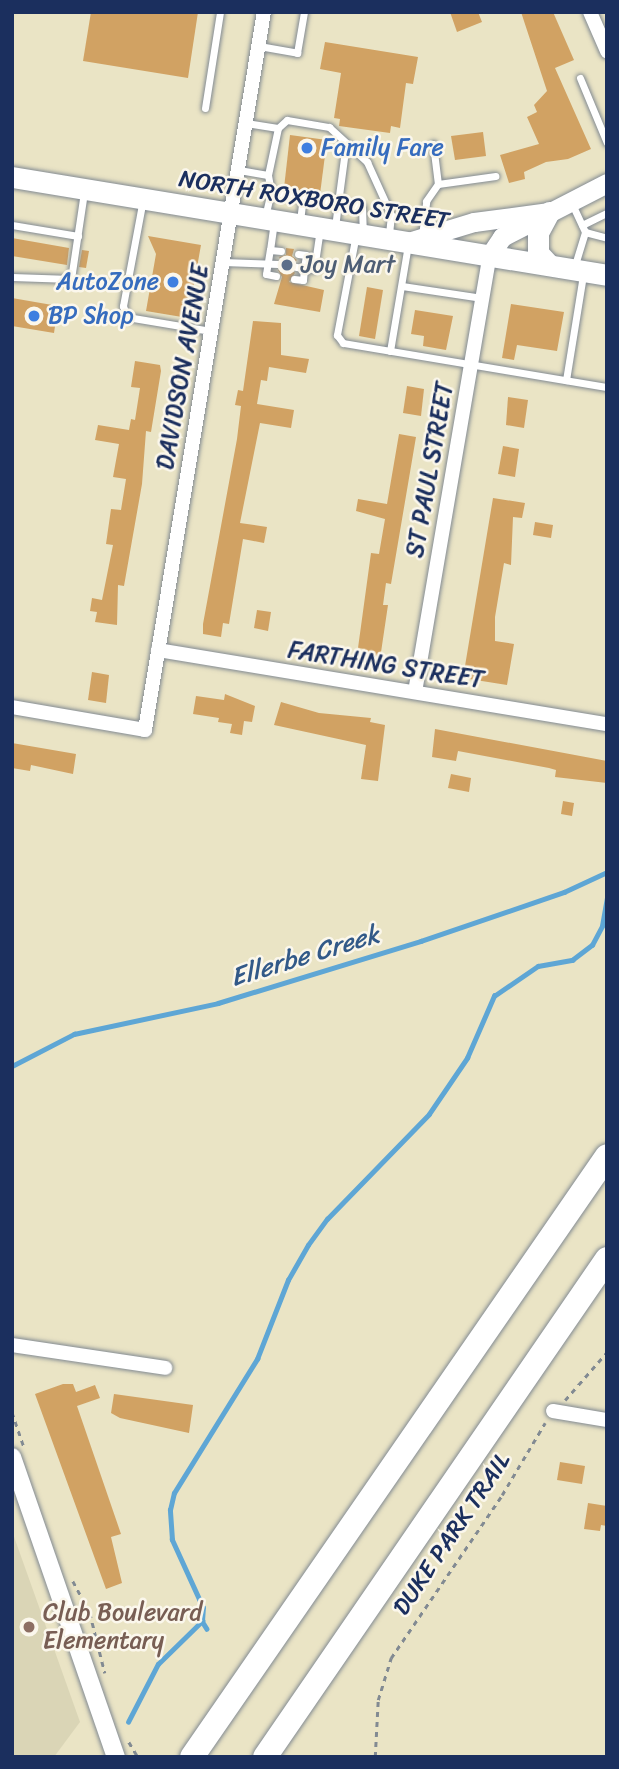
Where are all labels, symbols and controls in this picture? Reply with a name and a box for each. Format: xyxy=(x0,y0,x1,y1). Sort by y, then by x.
place label: Family Fare xyxy=(321,134,444,162)
marker: Family Fare xyxy=(299,140,315,156)
street label: NORTH ROXBORO STREET xyxy=(175,164,453,236)
place label: Joy Mart xyxy=(301,251,395,279)
marker: Joy Mart xyxy=(279,257,295,273)
street label: DAVIDSON AVENUE xyxy=(151,262,215,472)
place label: AutoZone xyxy=(56,268,159,296)
marker: AutoZone xyxy=(165,274,181,290)
place label: BP Shop xyxy=(48,302,136,330)
marker: BP Shop xyxy=(26,308,42,324)
street label: ST PAUL STREET xyxy=(400,380,460,560)
street label: FARTHING STREET xyxy=(286,635,486,695)
water label: Ellerbe Creek xyxy=(226,918,384,994)
street label: DUKE PARK TRAIL xyxy=(387,1447,517,1621)
place label: Club Boulevard Elementary xyxy=(43,1599,201,1655)
marker: Club Boulevard Elementary xyxy=(21,1619,37,1635)

